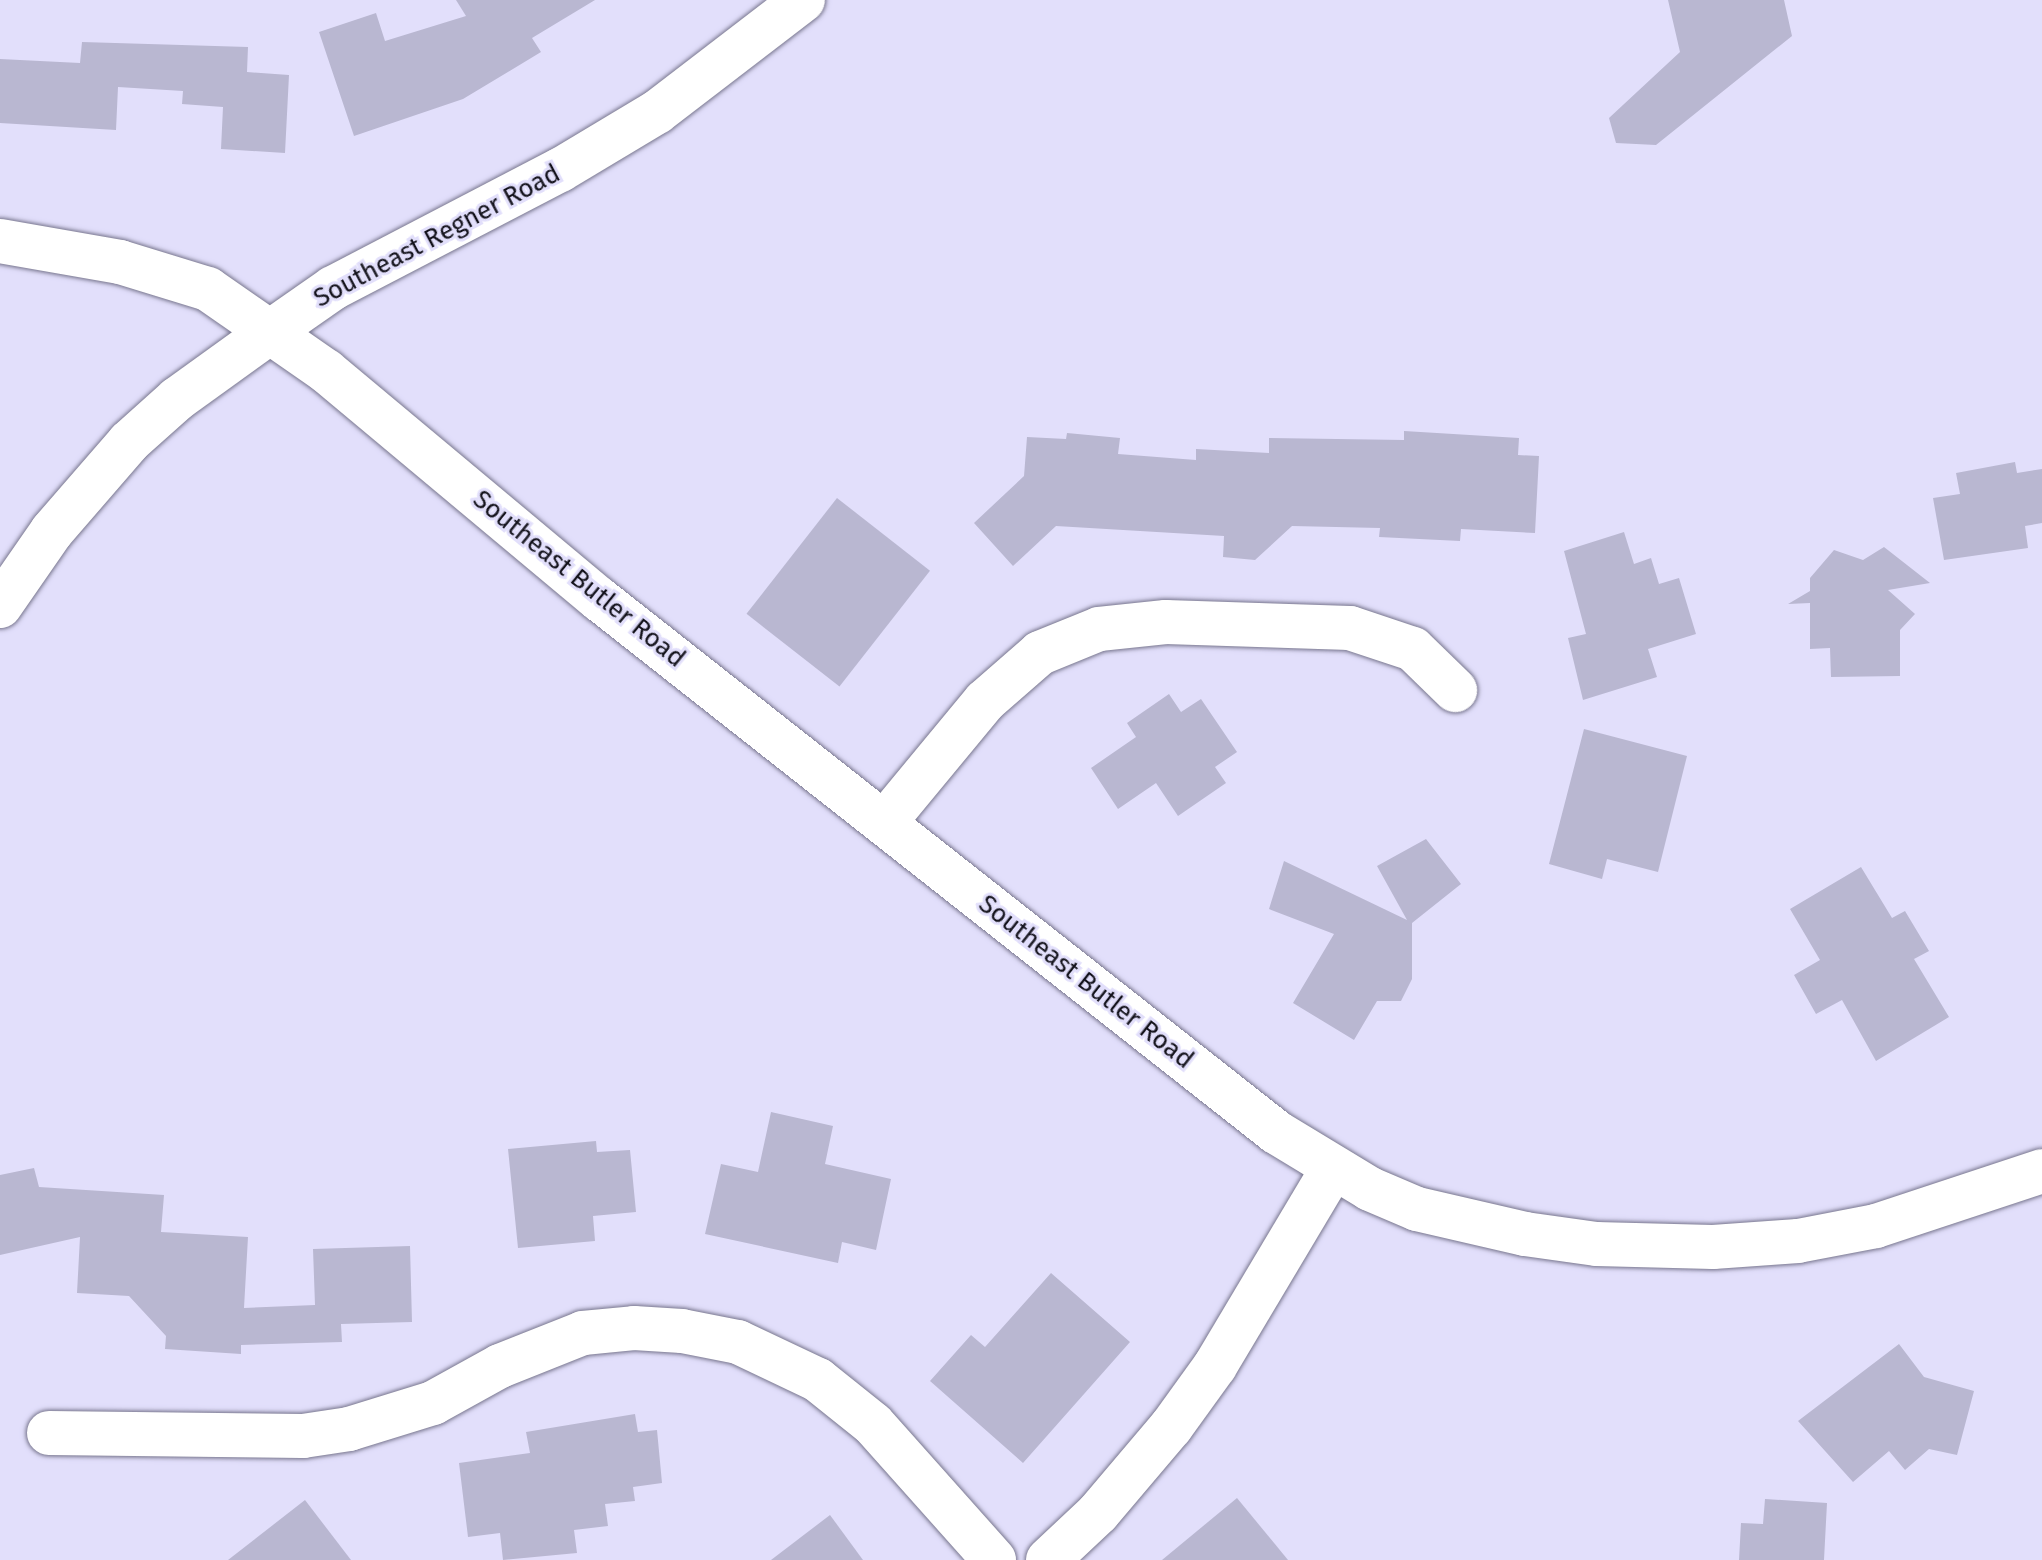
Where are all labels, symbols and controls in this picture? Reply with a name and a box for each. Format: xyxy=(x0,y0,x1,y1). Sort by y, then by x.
street label: Southeast Regner Road xyxy=(308,158,566,314)
street label: Southeast Butler Road xyxy=(467,484,691,674)
street label: Southeast Butler Road xyxy=(972,888,1200,1076)

